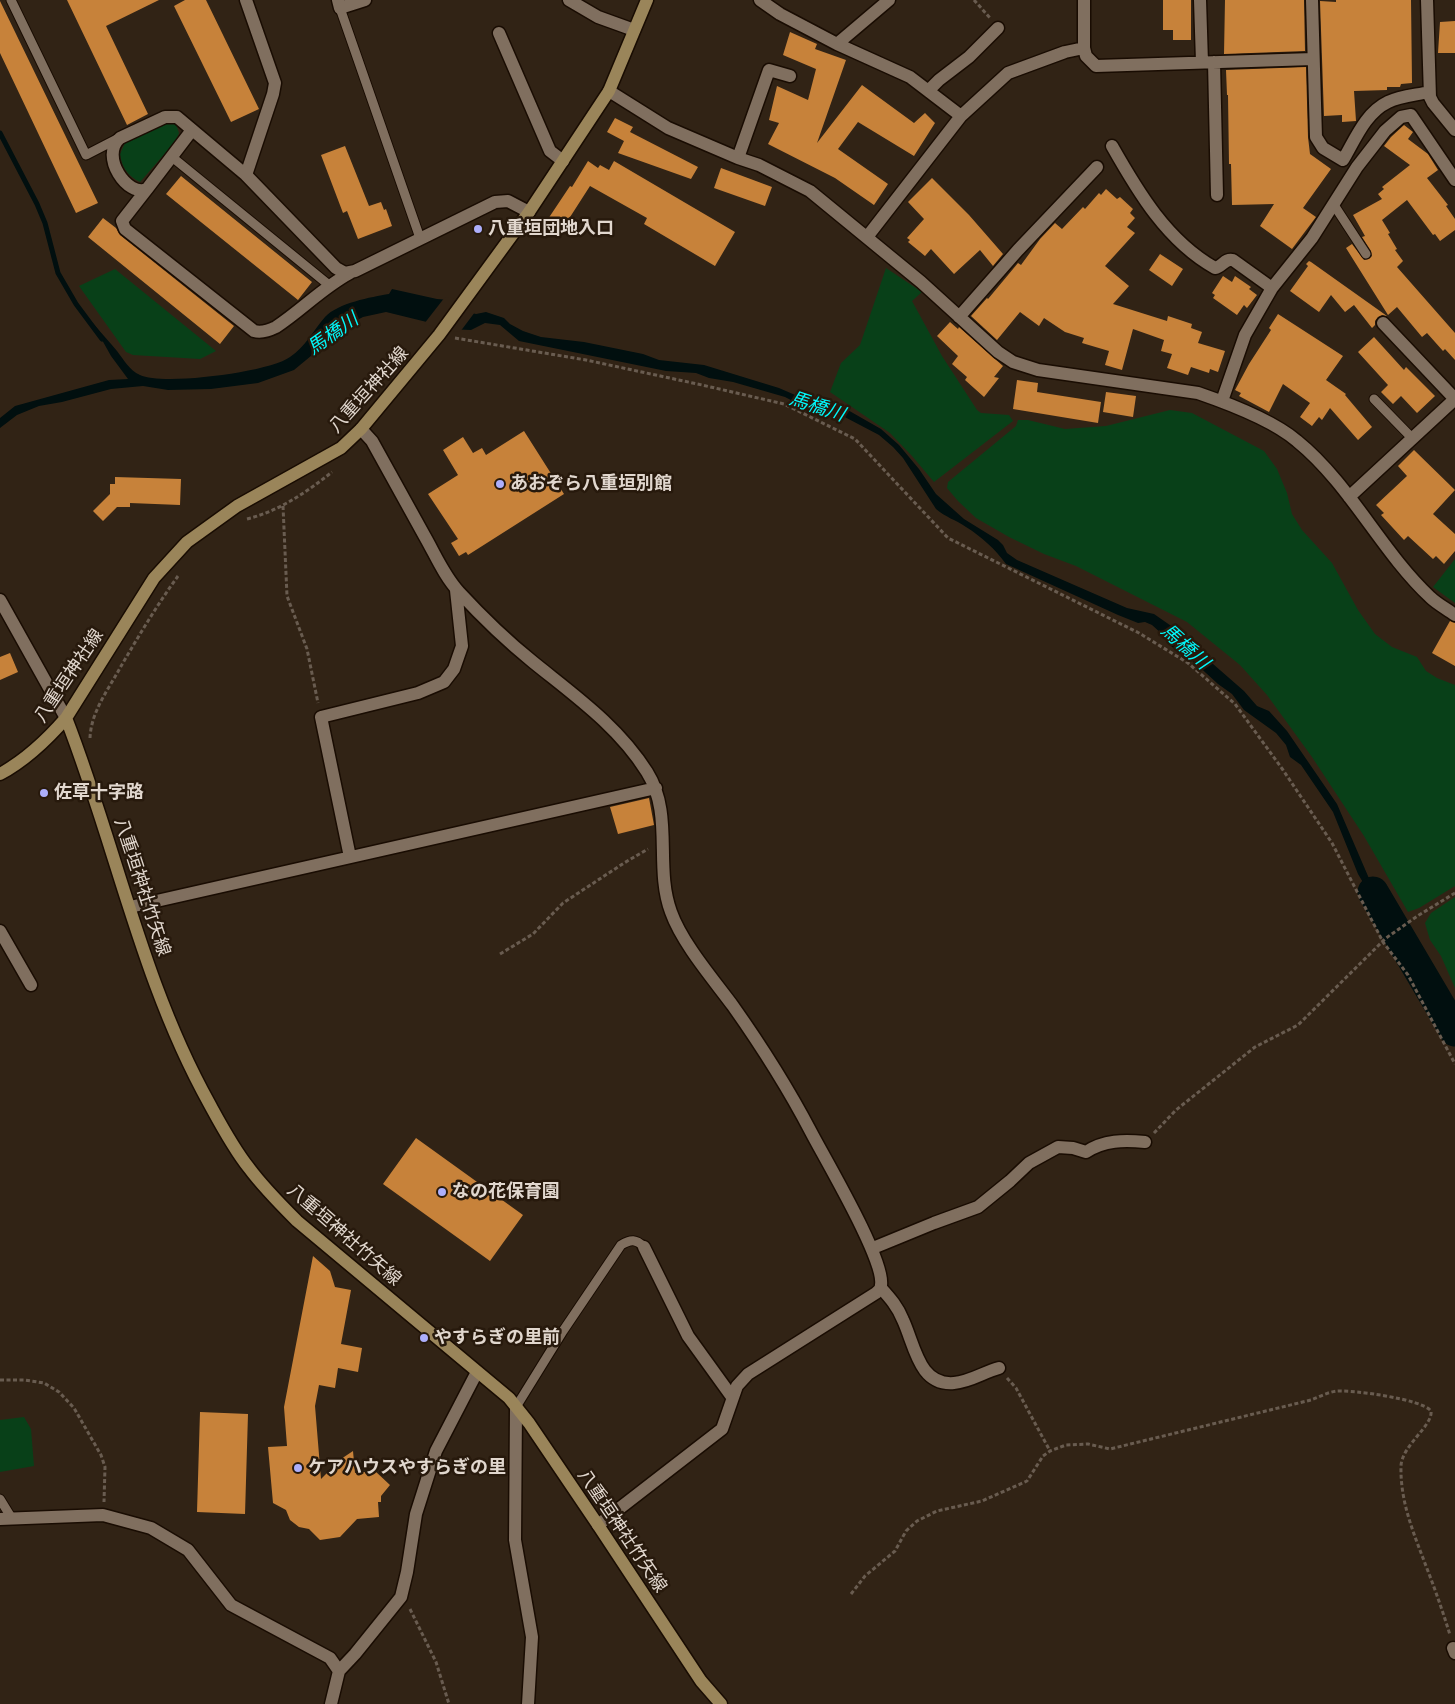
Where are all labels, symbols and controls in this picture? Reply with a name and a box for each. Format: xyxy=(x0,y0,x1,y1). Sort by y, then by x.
place label: 八重垣団地入口 xyxy=(488,218,614,240)
marker: 八重垣団地入口 xyxy=(472,223,484,235)
water label: 馬橋川 xyxy=(303,308,363,360)
street label: 八重垣神社線 xyxy=(325,343,413,437)
water label: 馬橋川 xyxy=(786,387,848,427)
place label: あおぞら八重垣別館 xyxy=(510,473,672,495)
marker: あおぞら八重垣別館 xyxy=(494,478,506,490)
water label: 馬橋川 xyxy=(1156,619,1214,675)
street label: 八重垣神社線 xyxy=(30,625,108,727)
place label: 佐草十字路 xyxy=(54,782,144,804)
marker: 佐草十字路 xyxy=(38,787,50,799)
street label: 八重垣神社竹矢線 xyxy=(109,815,175,959)
street label: 八重垣神社竹矢線 xyxy=(283,1180,405,1290)
place label: なの花保育園 xyxy=(452,1181,560,1203)
marker: なの花保育園 xyxy=(436,1186,448,1198)
place label: やすらぎの里前 xyxy=(434,1327,560,1349)
marker: やすらぎの里前 xyxy=(418,1332,430,1344)
place label: ケアハウスやすらぎの里 xyxy=(308,1457,506,1479)
marker: ケアハウスやすらぎの里 xyxy=(292,1462,304,1474)
street label: 八重垣神社竹矢線 xyxy=(573,1465,671,1597)

